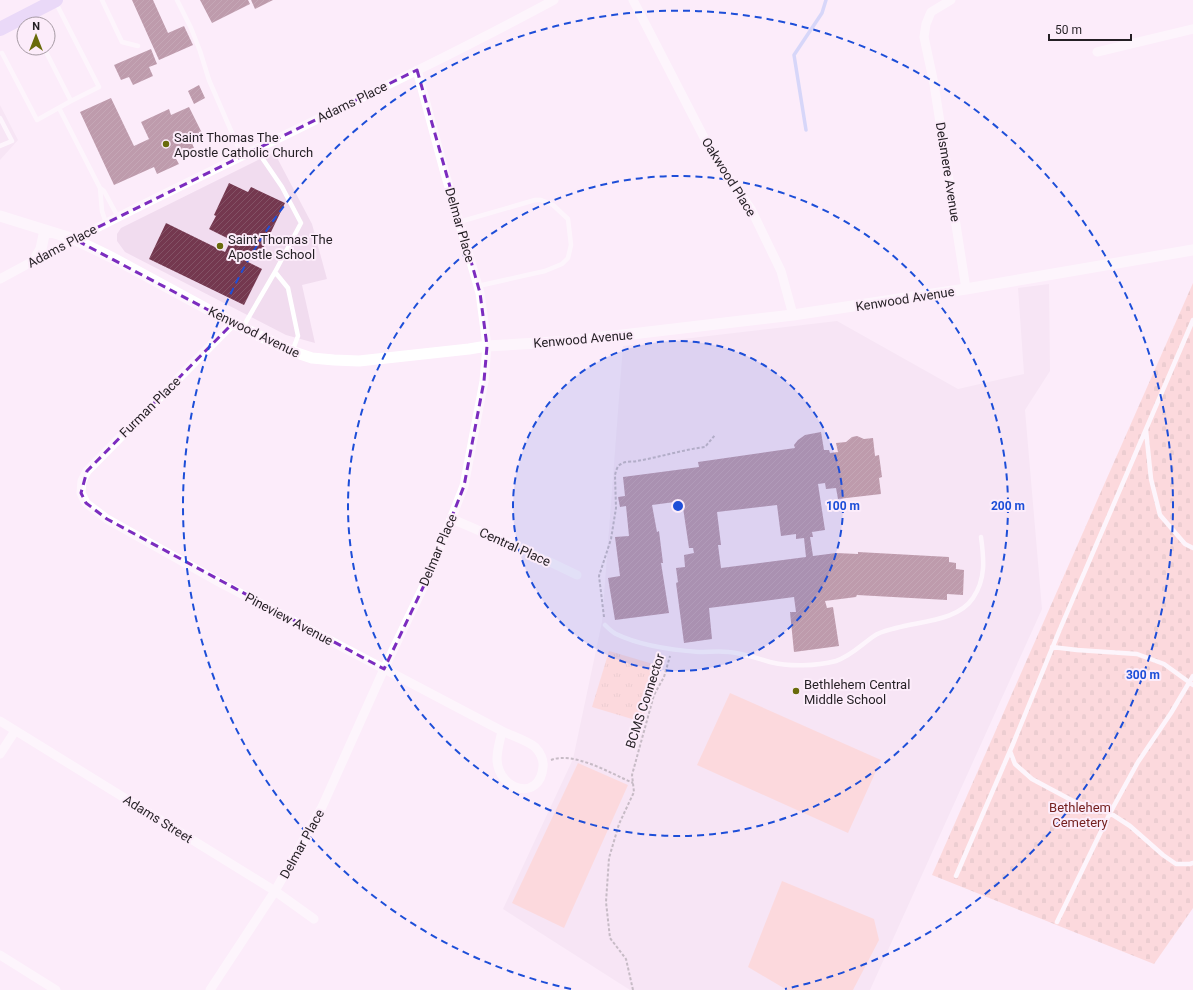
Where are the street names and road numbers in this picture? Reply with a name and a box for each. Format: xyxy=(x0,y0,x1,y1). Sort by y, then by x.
street label: Adams Place xyxy=(314,78,390,125)
street label: Delsmere Avenue xyxy=(933,121,963,223)
street label: Oakwood Place xyxy=(699,135,759,219)
street label: Delmar Place xyxy=(442,186,478,264)
street label: Adams Place xyxy=(25,221,99,271)
street label: Kenwood Avenue xyxy=(855,284,956,314)
street label: Kenwood Avenue xyxy=(206,303,302,361)
street label: Kenwood Avenue xyxy=(533,327,633,351)
street label: Furman Place xyxy=(117,373,184,440)
street label: Delmar Place xyxy=(416,512,460,588)
street label: Central Place xyxy=(477,525,553,569)
street label: Pineview Avenue xyxy=(243,590,336,648)
street label: BCMS Connector xyxy=(623,651,668,750)
street label: Adams Street xyxy=(121,792,195,846)
street label: Delmar Place xyxy=(277,807,327,881)

